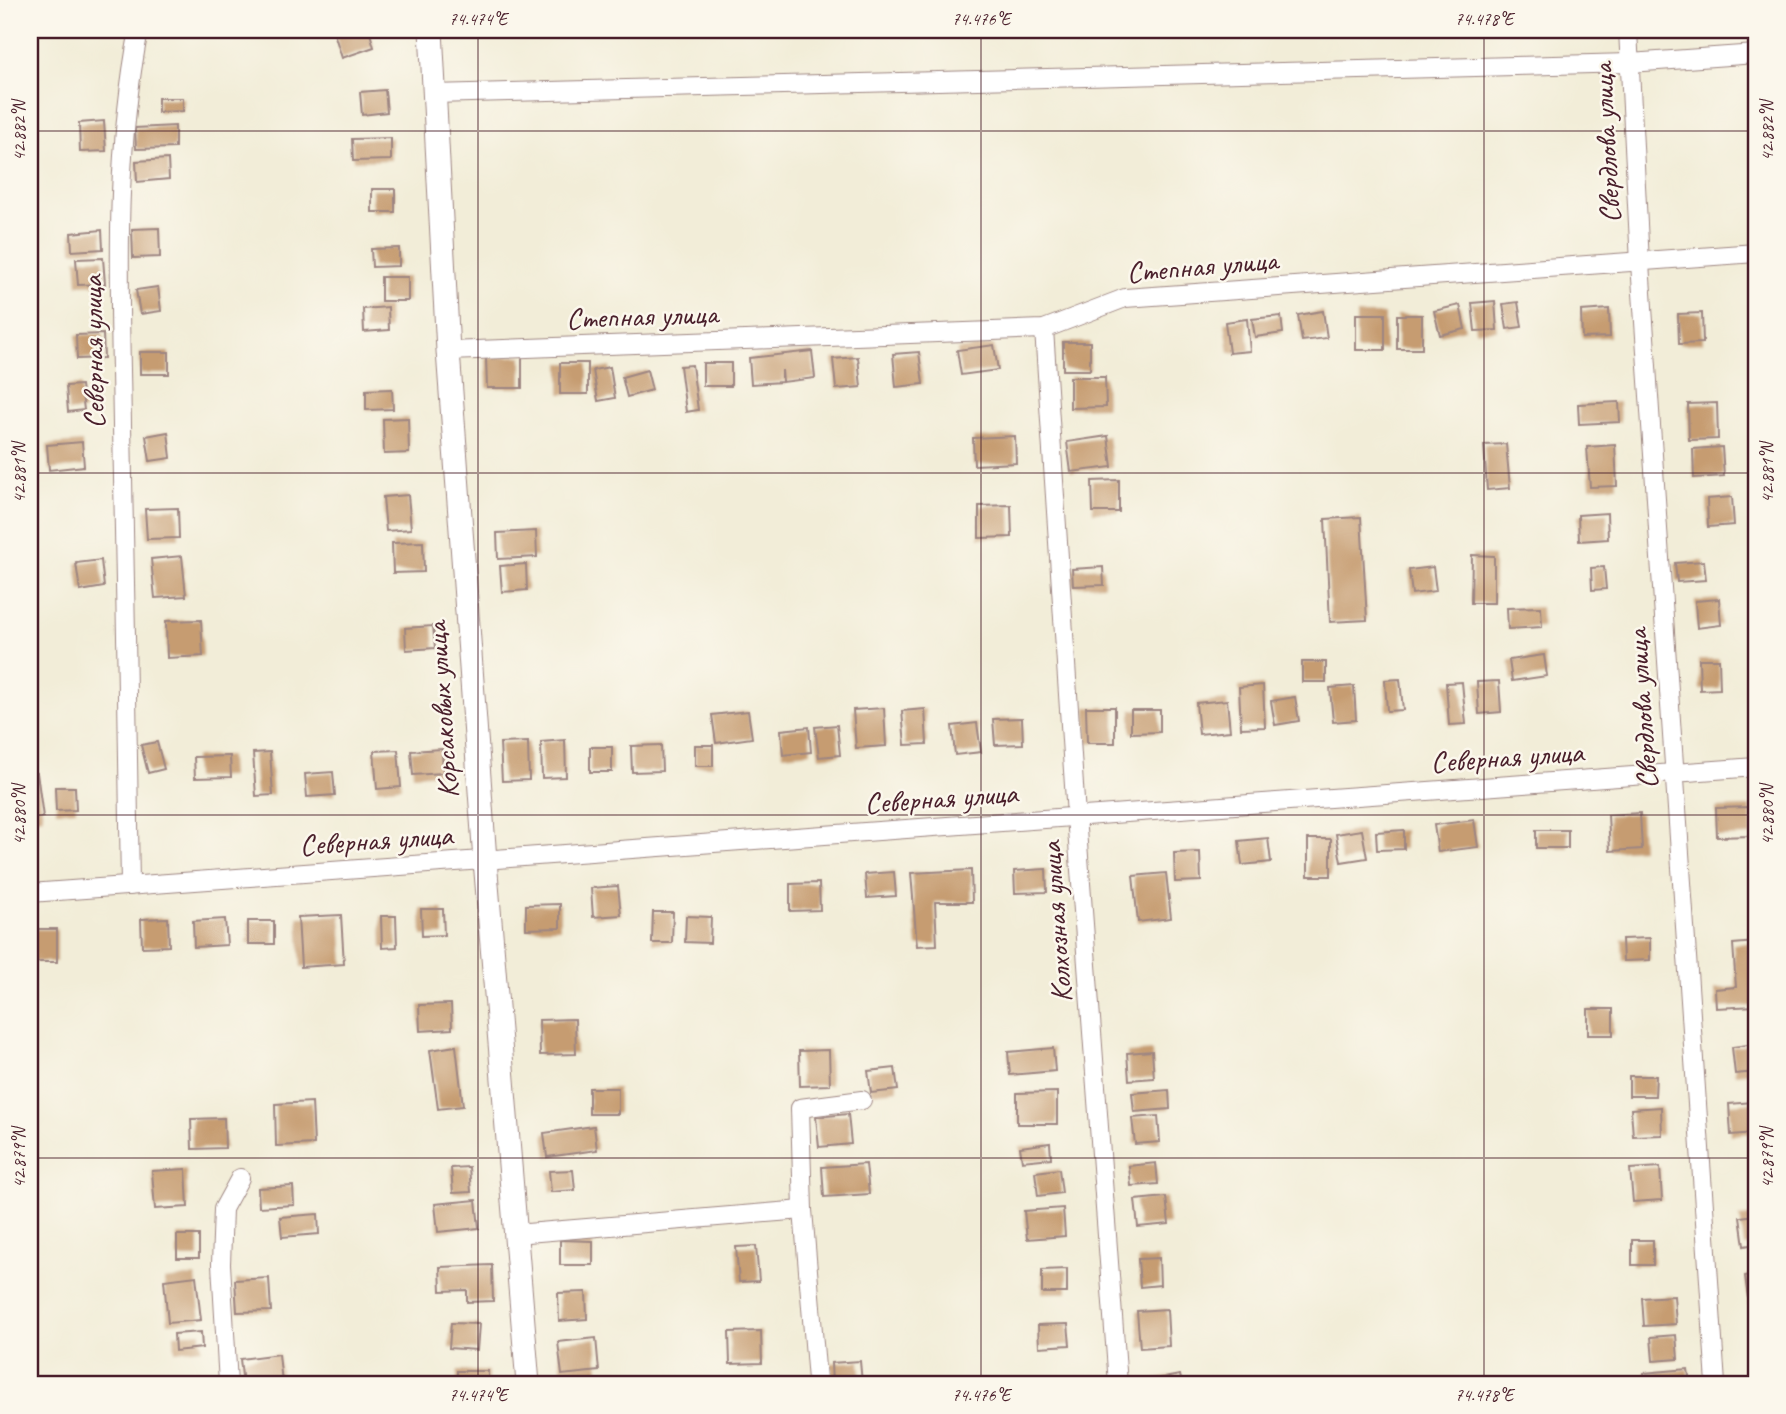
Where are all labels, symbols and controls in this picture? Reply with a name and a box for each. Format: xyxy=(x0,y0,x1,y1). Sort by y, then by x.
text: 74.474°E xyxy=(449,8,510,30)
text: 74.476°E xyxy=(952,8,1013,30)
text: 74.478°E xyxy=(1455,8,1516,30)
street label: Свердлова улица xyxy=(1583,59,1629,224)
text: 42.882°N xyxy=(8,98,30,161)
text: 42.882°N xyxy=(1756,98,1778,161)
street label: Степная улица xyxy=(1125,240,1282,292)
street label: Северная улица xyxy=(73,273,113,429)
street label: Степная улица xyxy=(566,294,721,338)
text: 42.881°N xyxy=(8,440,30,503)
text: 42.881°N xyxy=(1756,440,1778,503)
street label: Корсаковых улица xyxy=(417,618,467,799)
street label: Свердлова улица xyxy=(1617,625,1667,790)
street label: Северная улица xyxy=(1429,733,1587,781)
street label: Северная улица xyxy=(863,774,1021,822)
text: 42.880°N xyxy=(8,782,30,845)
text: 42.880°N xyxy=(1756,782,1778,845)
street label: Северная улица xyxy=(298,816,456,864)
street label: Колхозная улица xyxy=(1031,838,1081,1004)
text: 42.879°N xyxy=(8,1125,30,1188)
text: 42.879°N xyxy=(1756,1125,1778,1188)
text: 74.474°E xyxy=(449,1384,510,1406)
text: 74.476°E xyxy=(952,1384,1013,1406)
text: 74.478°E xyxy=(1455,1384,1516,1406)

